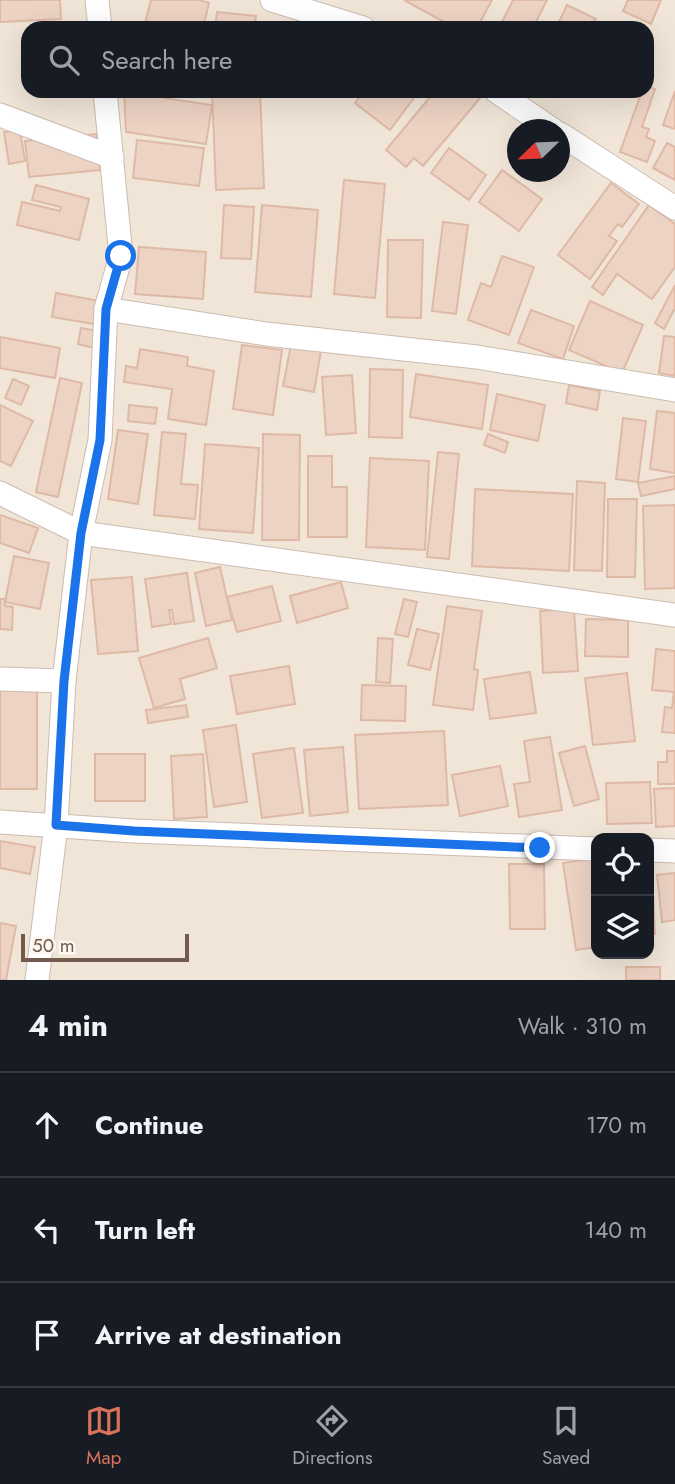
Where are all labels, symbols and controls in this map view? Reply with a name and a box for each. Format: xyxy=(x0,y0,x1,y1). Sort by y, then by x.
search box xyxy=(21,21,654,98)
icon: search xyxy=(45,41,83,79)
text: Search here xyxy=(101,41,233,79)
north arrow xyxy=(507,119,570,182)
route start xyxy=(105,240,136,271)
route end xyxy=(524,832,555,863)
map controls xyxy=(591,833,654,959)
button: locate xyxy=(591,833,654,896)
button: layers xyxy=(591,896,654,959)
scale bar xyxy=(21,931,189,963)
text: 50 m xyxy=(32,932,75,959)
text: 4 min xyxy=(28,1004,108,1047)
text: Walk · 310 m xyxy=(518,1009,647,1043)
icon: ahead xyxy=(28,1106,66,1144)
text: Continue xyxy=(95,1106,204,1144)
text: 170 m xyxy=(586,1108,647,1142)
icon: left xyxy=(28,1211,66,1249)
text: Turn left xyxy=(95,1211,195,1249)
text: 140 m xyxy=(585,1213,647,1247)
icon: arrive xyxy=(28,1316,66,1354)
text: Arrive at destination xyxy=(95,1316,342,1354)
tab: Map xyxy=(85,1402,123,1471)
tab: Directions xyxy=(292,1402,373,1471)
tab: Saved xyxy=(542,1402,590,1471)

